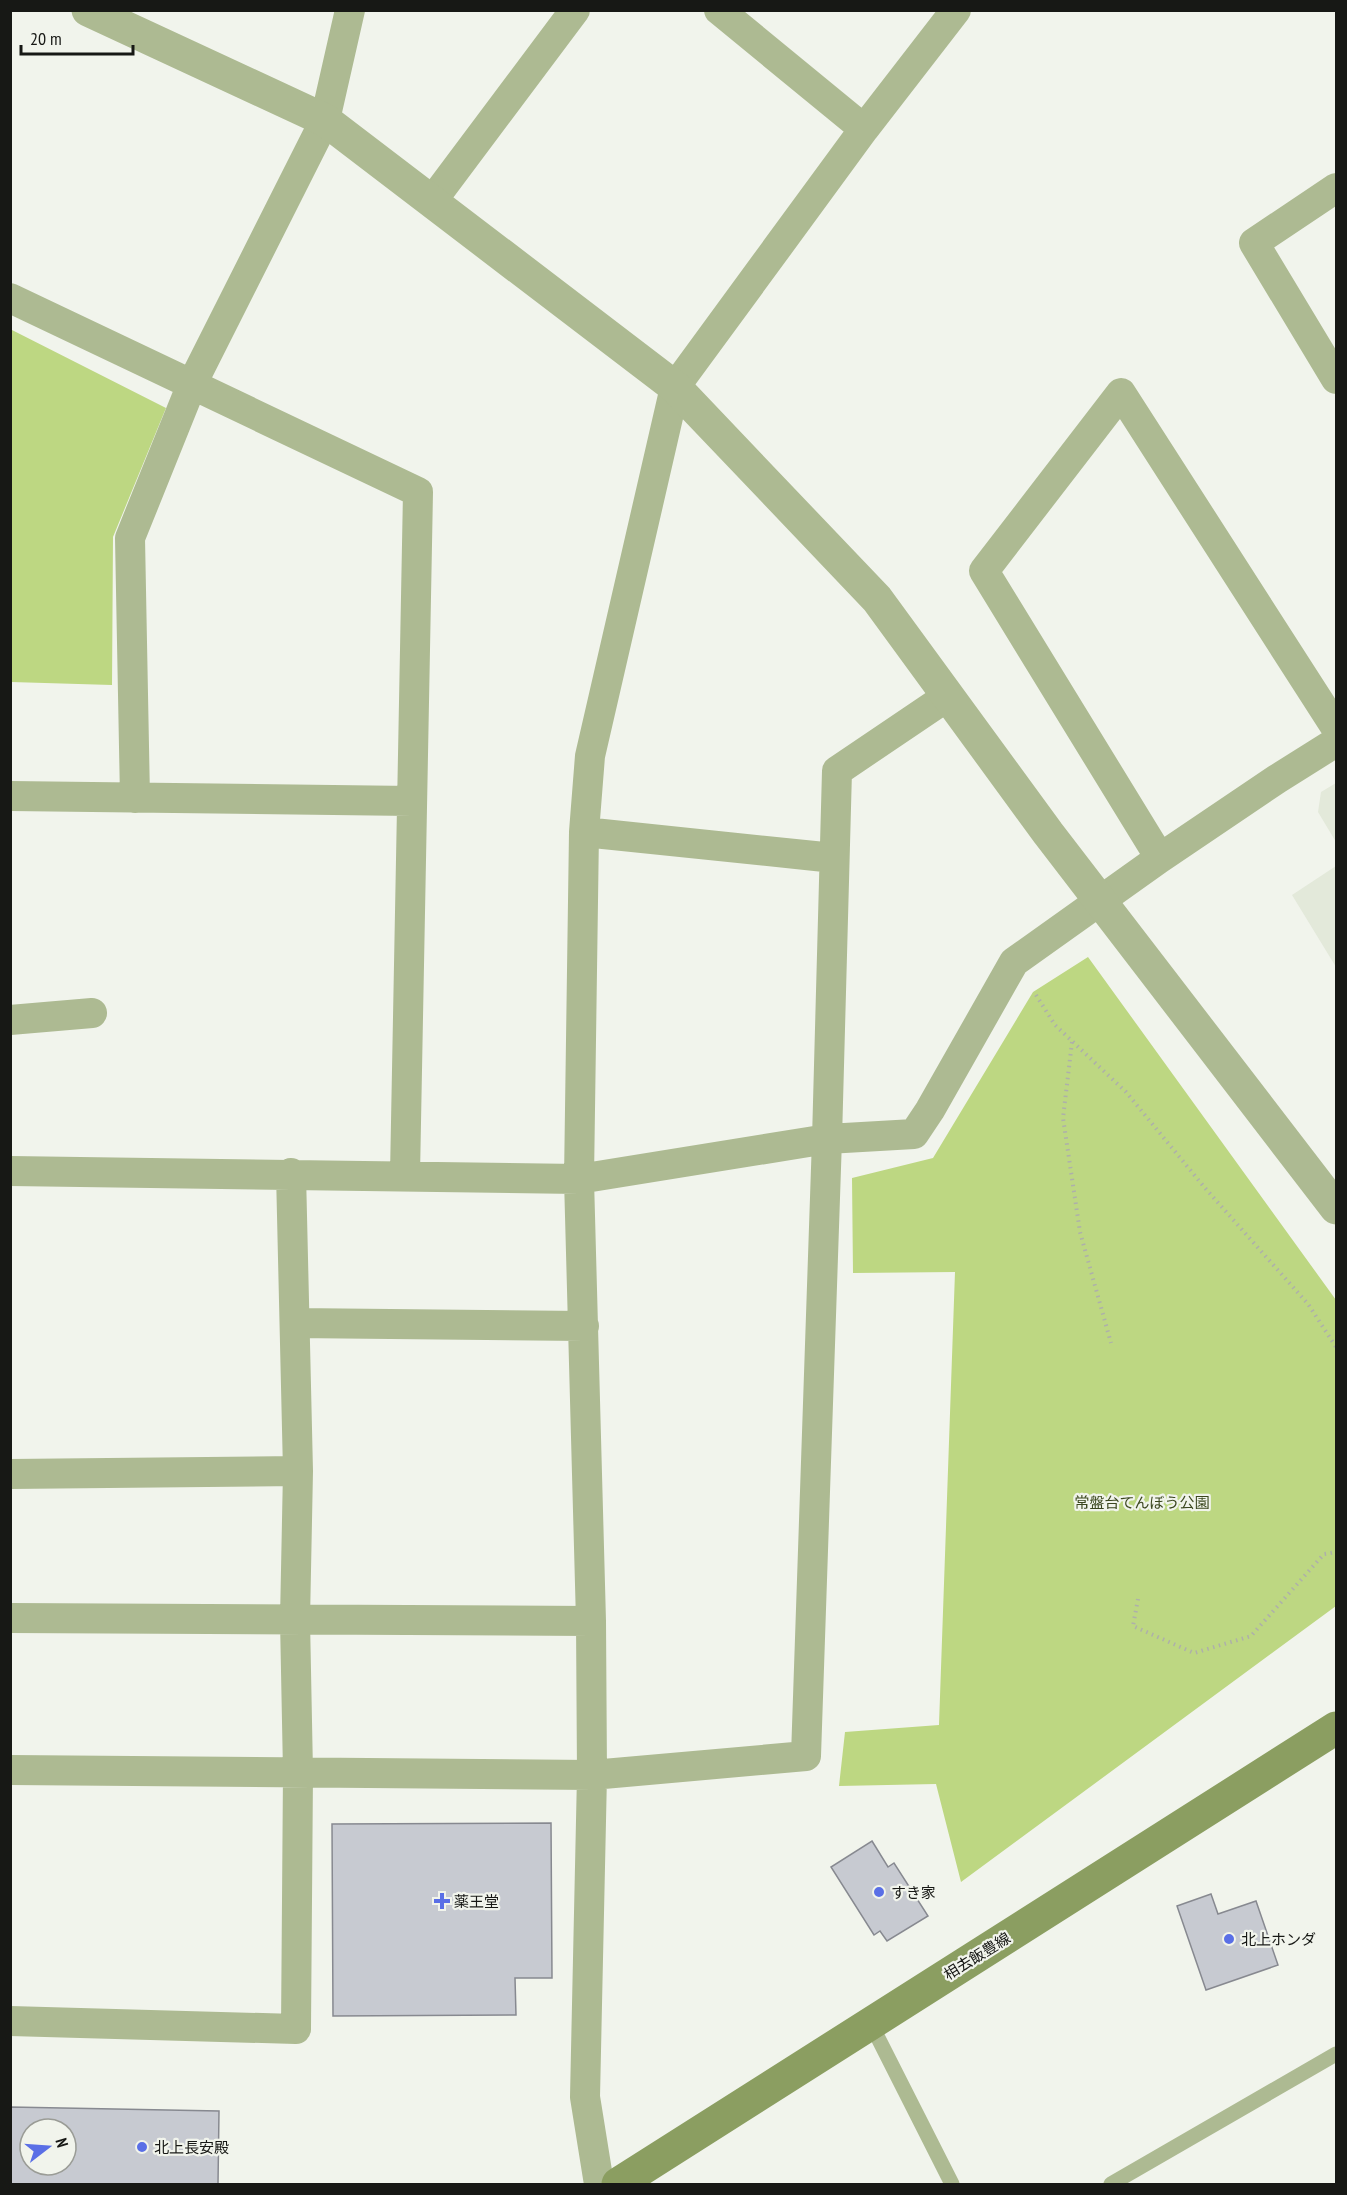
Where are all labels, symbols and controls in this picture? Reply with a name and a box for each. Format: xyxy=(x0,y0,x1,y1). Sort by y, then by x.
scale bar xyxy=(21,18,134,56)
text: 20 m xyxy=(30,27,62,50)
park label: 常盤台てんぼう公園 xyxy=(1074,1493,1210,1512)
place label: すき家 xyxy=(891,1883,936,1902)
marker: すき家 xyxy=(872,1885,886,1899)
place label: 薬王堂 xyxy=(454,1892,499,1911)
marker: 薬王堂 xyxy=(435,1894,449,1908)
street label: 相去飯豊線 xyxy=(940,1928,1014,1984)
place label: 北上ホンダ xyxy=(1241,1930,1316,1949)
marker: 北上ホンダ xyxy=(1222,1932,1236,1946)
north arrow xyxy=(18,2117,78,2177)
text: N xyxy=(52,2136,73,2150)
place label: 北上長安殿 xyxy=(154,2138,229,2157)
marker: 北上長安殿 xyxy=(135,2140,149,2154)

